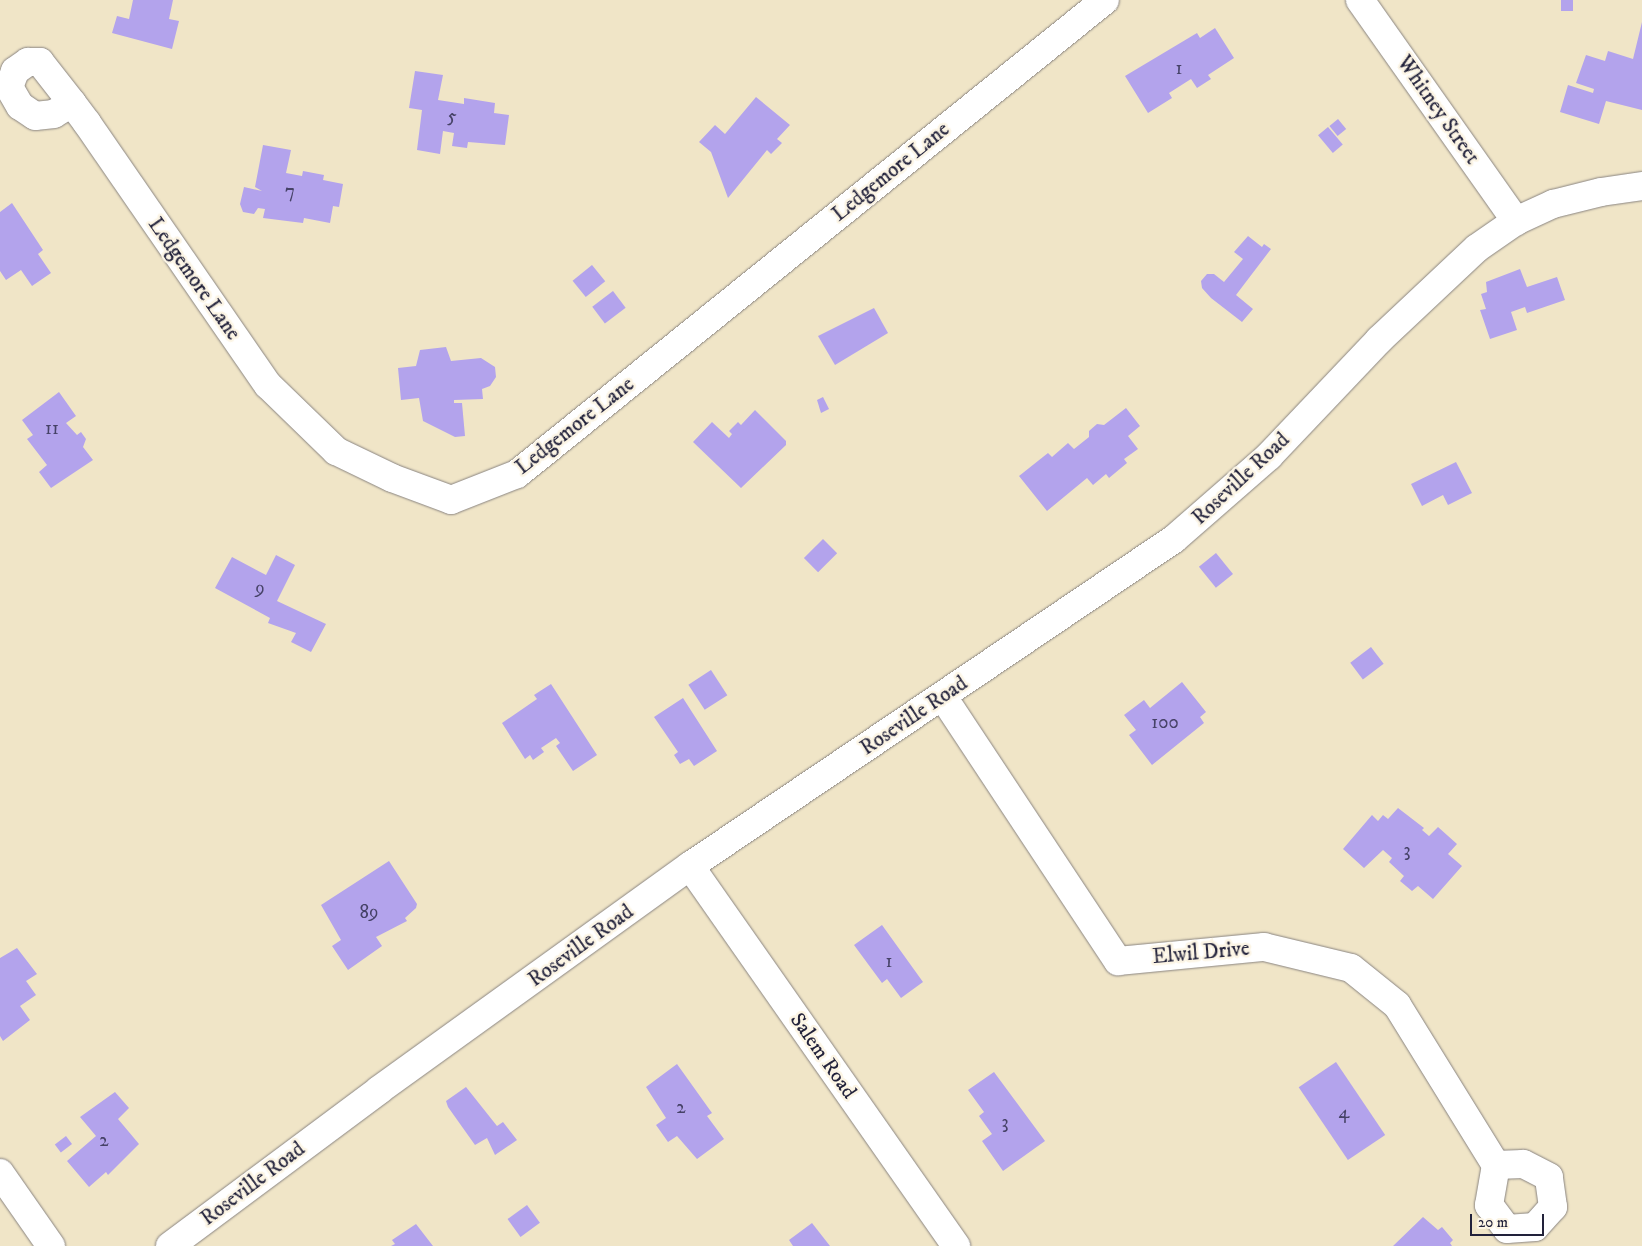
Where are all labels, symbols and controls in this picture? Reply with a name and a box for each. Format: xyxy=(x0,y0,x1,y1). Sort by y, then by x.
street label: Whitney Street xyxy=(1391,51,1485,169)
house number: 1 xyxy=(1176,58,1182,80)
house number: 5 xyxy=(447,106,457,128)
street label: Ledgemore Lane xyxy=(827,117,955,227)
house number: 7 xyxy=(285,181,295,203)
street label: Ledgemore Lane xyxy=(142,213,246,345)
street label: Ledgemore Lane xyxy=(511,372,639,480)
house number: 11 xyxy=(45,418,59,440)
street label: Roseville Road xyxy=(1187,428,1295,530)
house number: 9 xyxy=(255,578,265,600)
street label: Roseville Road xyxy=(856,671,972,761)
house number: 100 xyxy=(1151,712,1179,734)
house number: 3 xyxy=(1403,840,1411,862)
street label: Roseville Road xyxy=(524,899,638,993)
house number: 89 xyxy=(360,902,378,924)
street label: Elwil Drive xyxy=(1151,936,1251,970)
house number: 1 xyxy=(886,951,892,973)
street label: Salem Road xyxy=(784,1008,862,1104)
house number: 2 xyxy=(676,1097,686,1119)
house number: 4 xyxy=(1339,1102,1349,1124)
house number: 3 xyxy=(1001,1112,1009,1134)
house number: 2 xyxy=(99,1130,109,1152)
street label: Roseville Road xyxy=(196,1137,310,1231)
scale bar xyxy=(1472,1204,1546,1236)
text: 20 m xyxy=(1478,1213,1508,1232)

